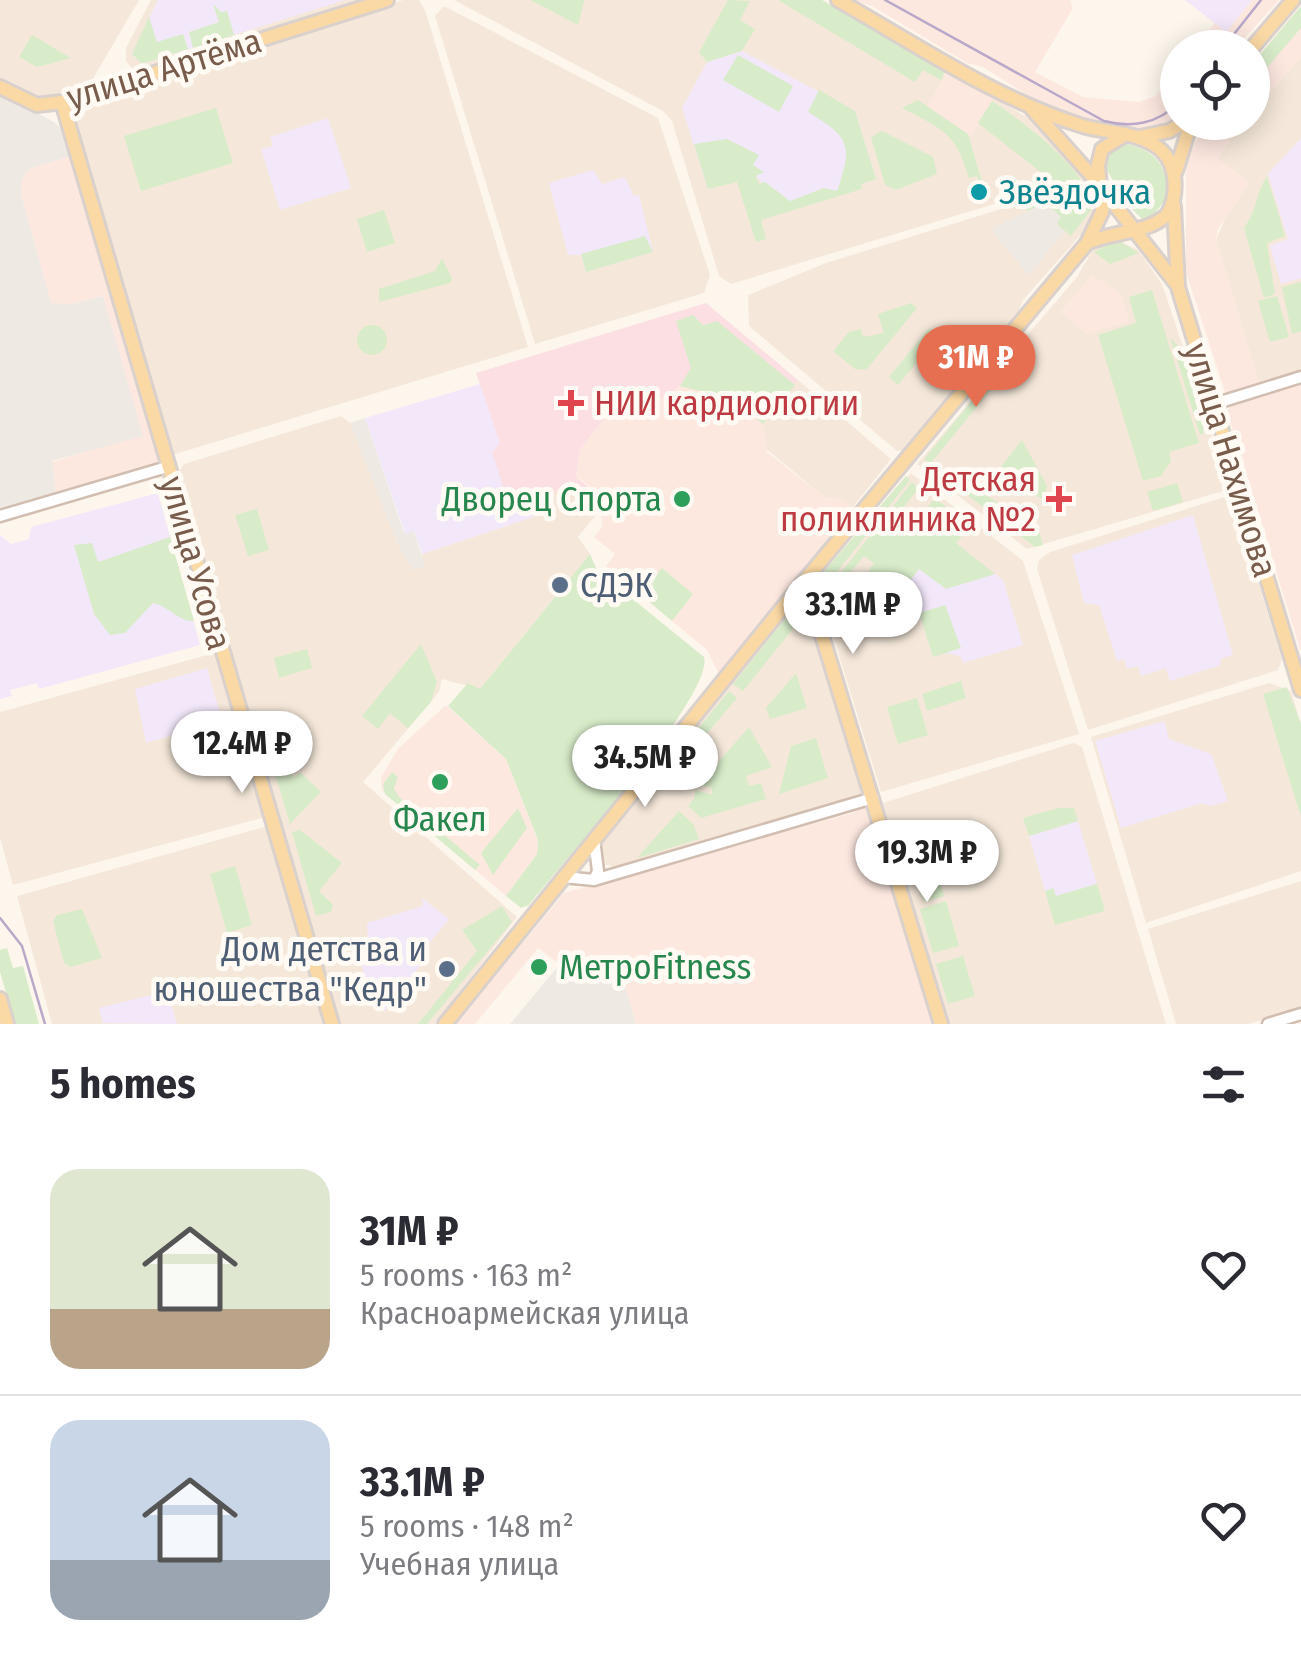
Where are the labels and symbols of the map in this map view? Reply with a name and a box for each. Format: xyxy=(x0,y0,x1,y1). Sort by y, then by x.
street label: улица Артёма xyxy=(62,20,266,118)
place label: Звёздочка xyxy=(999,171,1151,213)
marker: Звёздочка xyxy=(968,181,990,203)
pin: 31M ₽ xyxy=(906,325,1046,410)
street label: улица Нахимова xyxy=(1175,338,1287,582)
place label: НИИ кардиологии xyxy=(594,382,859,424)
marker: НИИ кардиологии xyxy=(558,390,584,416)
place label: Детская поликлиника №2 xyxy=(780,458,1036,540)
street label: улица Усова xyxy=(151,471,241,655)
place label: Дворец Спорта xyxy=(441,478,662,520)
marker: Детская поликлиника №2 xyxy=(1046,486,1072,512)
marker: Дворец Спорта xyxy=(671,488,693,510)
place label: СДЭК xyxy=(580,564,653,606)
pin: 33.1M ₽ xyxy=(761,572,945,657)
marker: СДЭК xyxy=(549,574,571,596)
pin: 12.4M ₽ xyxy=(150,711,334,796)
pin: 34.5M ₽ xyxy=(553,725,737,810)
marker: Факел xyxy=(429,771,451,793)
place label: Факел xyxy=(393,798,487,840)
pin: 19.3M ₽ xyxy=(835,820,1019,905)
place label: Дом детства и юношества "Кедр" xyxy=(153,928,427,1010)
place label: МетроFitness xyxy=(559,946,751,988)
marker: МетроFitness xyxy=(528,956,550,978)
marker: Дом детства и юношества "Кедр" xyxy=(436,958,458,980)

